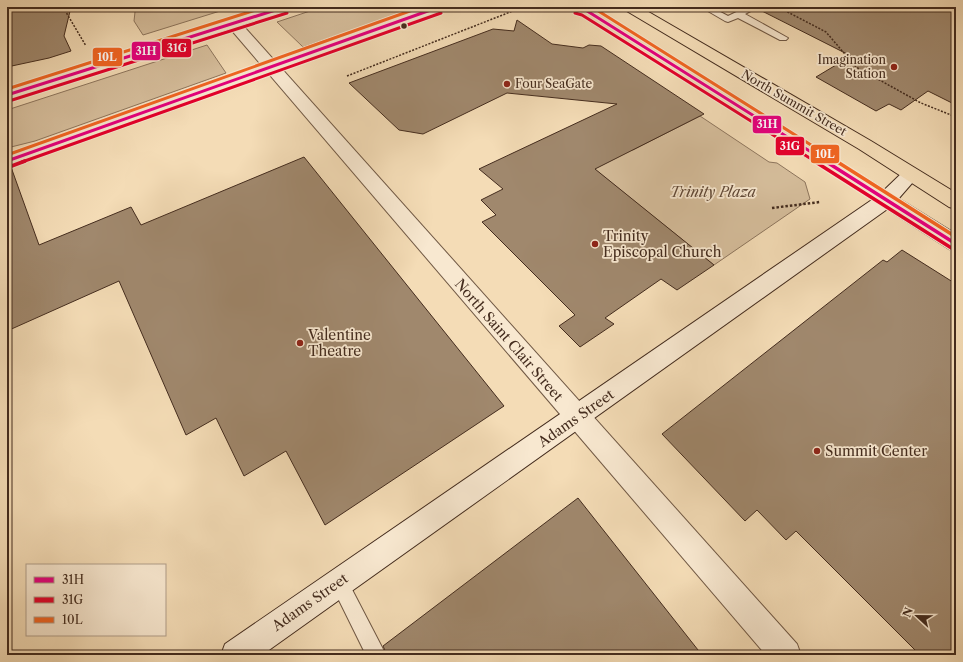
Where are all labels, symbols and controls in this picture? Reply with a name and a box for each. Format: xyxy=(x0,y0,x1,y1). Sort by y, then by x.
unlabelled marker xyxy=(399,21,409,31)
line badge: 31G xyxy=(161,38,192,58)
line badge: 31H xyxy=(131,41,161,61)
text: 31G xyxy=(167,41,188,55)
text: 31H xyxy=(135,44,157,58)
line badge: 10L xyxy=(92,47,123,67)
text: 10L xyxy=(97,50,117,64)
place label: Imagination Station xyxy=(817,52,886,81)
marker: Imagination Station xyxy=(889,62,899,72)
street label: North Summit Street xyxy=(739,66,850,139)
place label: Four SeaGate xyxy=(515,76,592,91)
marker: Four SeaGate xyxy=(502,79,512,89)
line badge: 31H xyxy=(752,115,782,134)
text: 31H xyxy=(756,117,778,131)
line badge: 31G xyxy=(775,136,805,156)
text: 31G xyxy=(780,139,801,153)
line badge: 10L xyxy=(810,144,840,164)
text: 10L xyxy=(815,147,835,161)
park label: Trinity Plaza xyxy=(670,183,757,201)
place label: Trinity Episcopal Church xyxy=(603,227,722,261)
marker: Trinity Episcopal Church xyxy=(590,239,600,249)
street label: North Saint Clair Street xyxy=(451,275,567,405)
place label: Valentine Theatre xyxy=(307,326,371,360)
marker: Valentine Theatre xyxy=(295,338,305,348)
street label: Adams Street xyxy=(534,385,617,451)
place label: Summit Center xyxy=(825,442,927,460)
marker: Summit Center xyxy=(812,446,822,456)
legend xyxy=(26,564,166,636)
street label: Adams Street xyxy=(268,569,351,635)
text: 31H xyxy=(62,572,84,587)
text: 31G xyxy=(62,592,84,607)
north arrow xyxy=(897,596,937,636)
text: N xyxy=(899,605,916,619)
text: 10L xyxy=(62,612,83,627)

